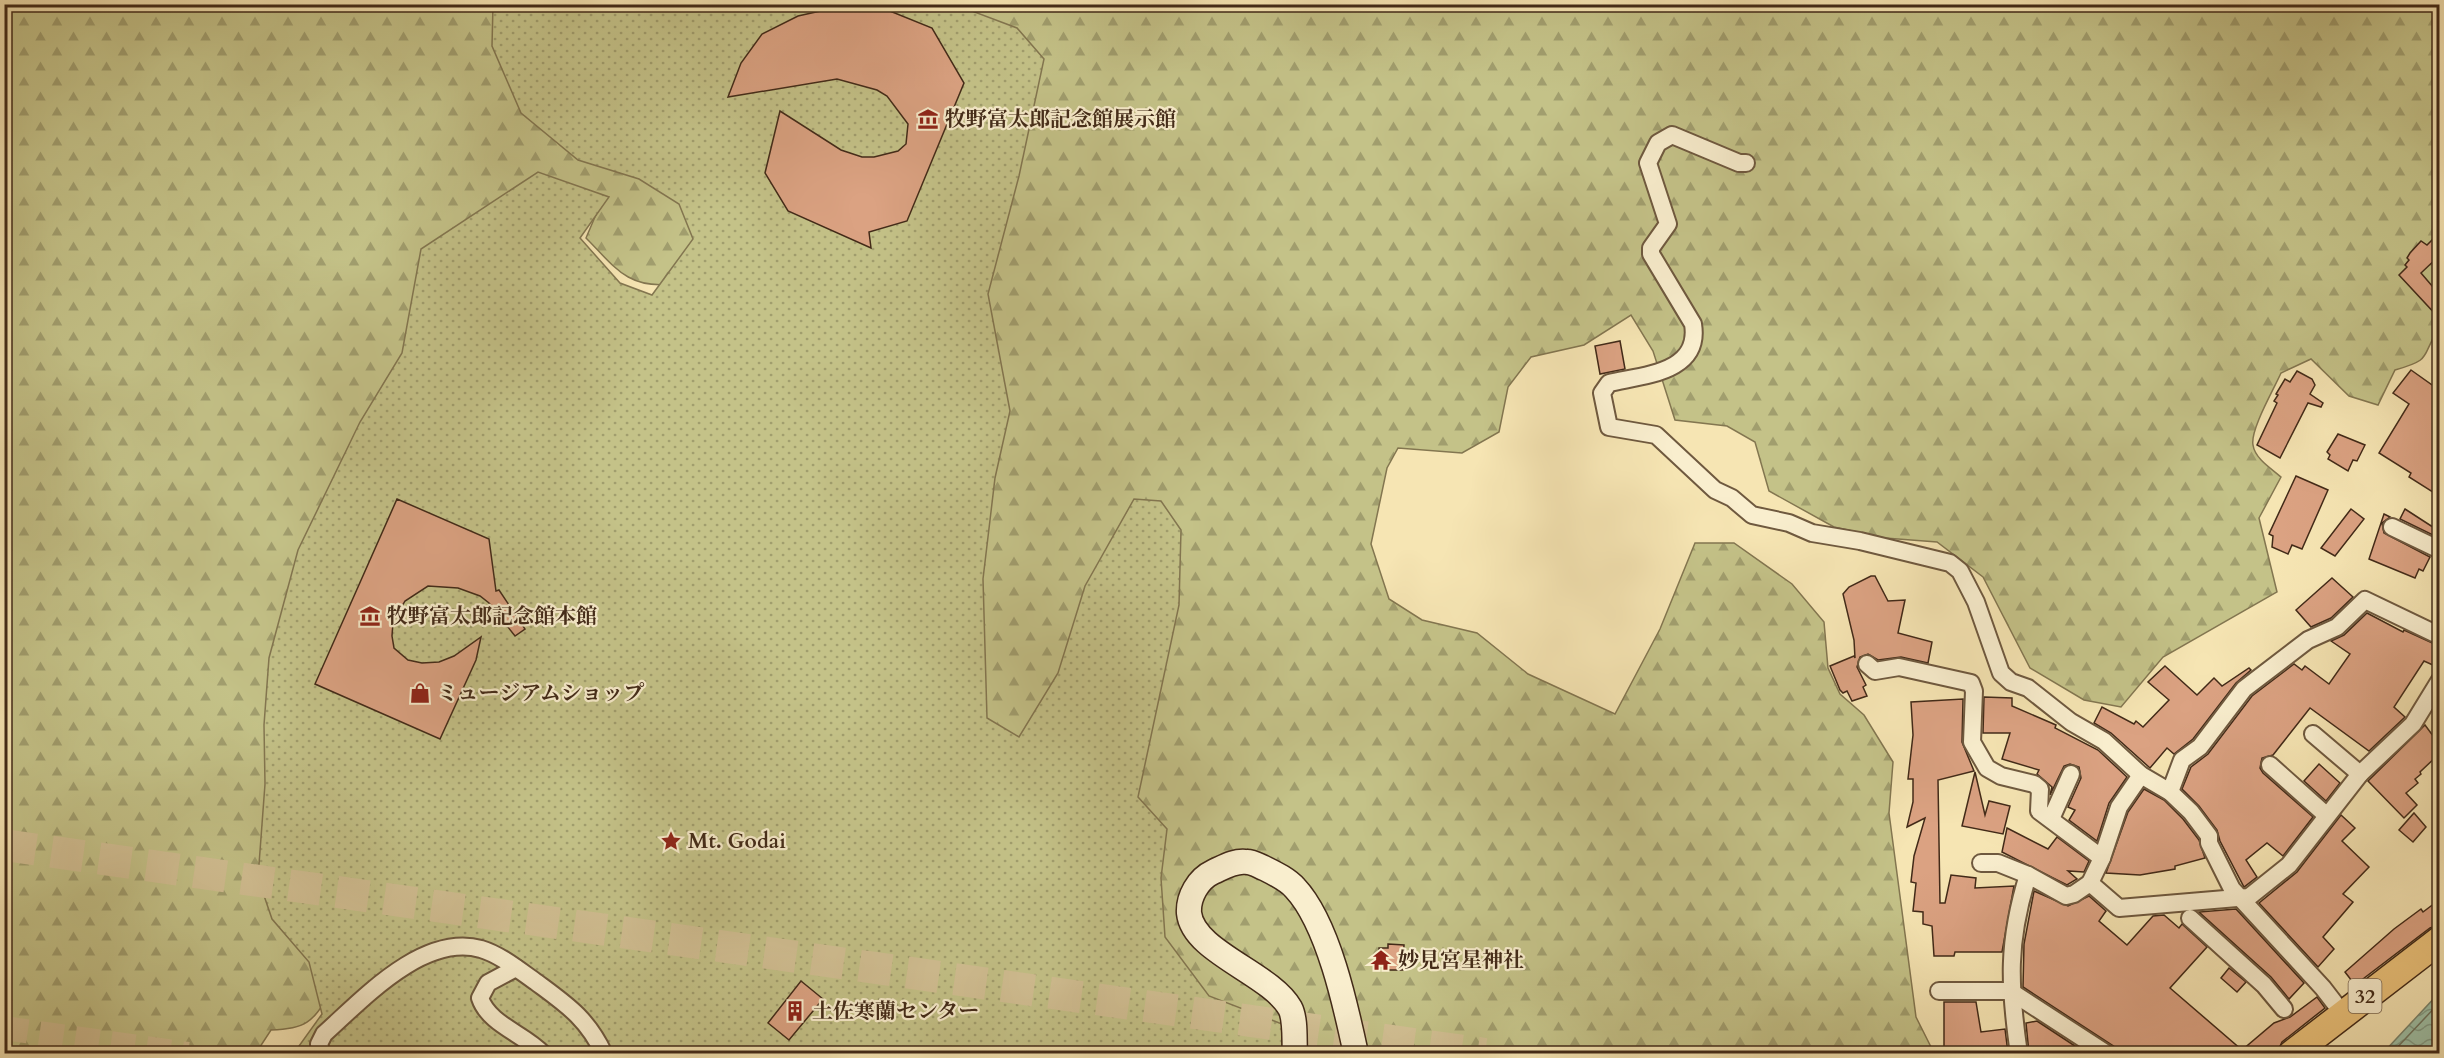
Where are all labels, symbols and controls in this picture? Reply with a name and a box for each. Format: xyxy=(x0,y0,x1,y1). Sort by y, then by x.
place label: 牧野富太郎記念館展示館 xyxy=(945,105,1176,134)
museum icon: 牧野富太郎記念館展示館 xyxy=(916,107,940,131)
place label: 牧野富太郎記念館本館 xyxy=(387,602,597,631)
museum icon: 牧野富太郎記念館本館 xyxy=(358,604,382,628)
place label: ミュージアムショップ xyxy=(437,679,644,708)
shop icon: ミュージアムショップ xyxy=(408,681,432,705)
place label: Mt. Godai xyxy=(688,827,786,856)
place icon: Mt. Godai xyxy=(659,829,683,853)
place label: 妙見宮星神社 xyxy=(1398,946,1524,975)
temple icon: 妙見宮星神社 xyxy=(1369,948,1393,972)
road number: 32 xyxy=(2348,979,2382,1013)
place label: 土佐寒蘭センター xyxy=(812,997,979,1026)
building icon: 土佐寒蘭センター xyxy=(783,999,807,1023)

